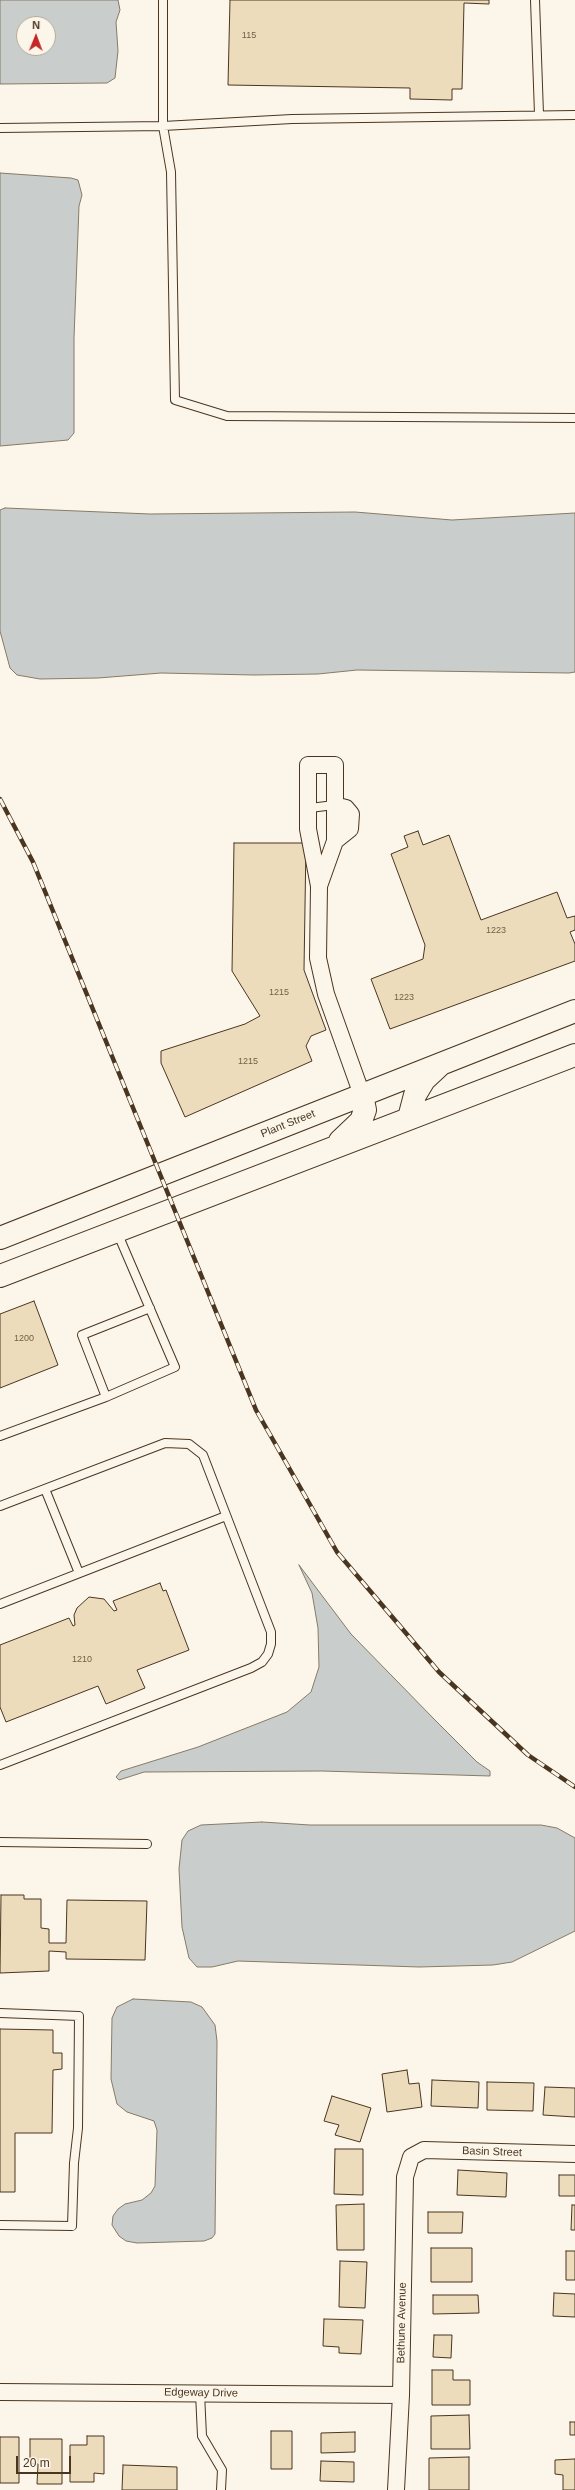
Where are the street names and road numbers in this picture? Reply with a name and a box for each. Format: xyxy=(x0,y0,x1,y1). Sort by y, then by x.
street label: Plant Street xyxy=(259,1107,317,1141)
street label: Basin Street xyxy=(462,2144,522,2160)
street label: Bethune Avenue xyxy=(395,2282,409,2364)
street label: Edgeway Drive xyxy=(164,2386,238,2400)

